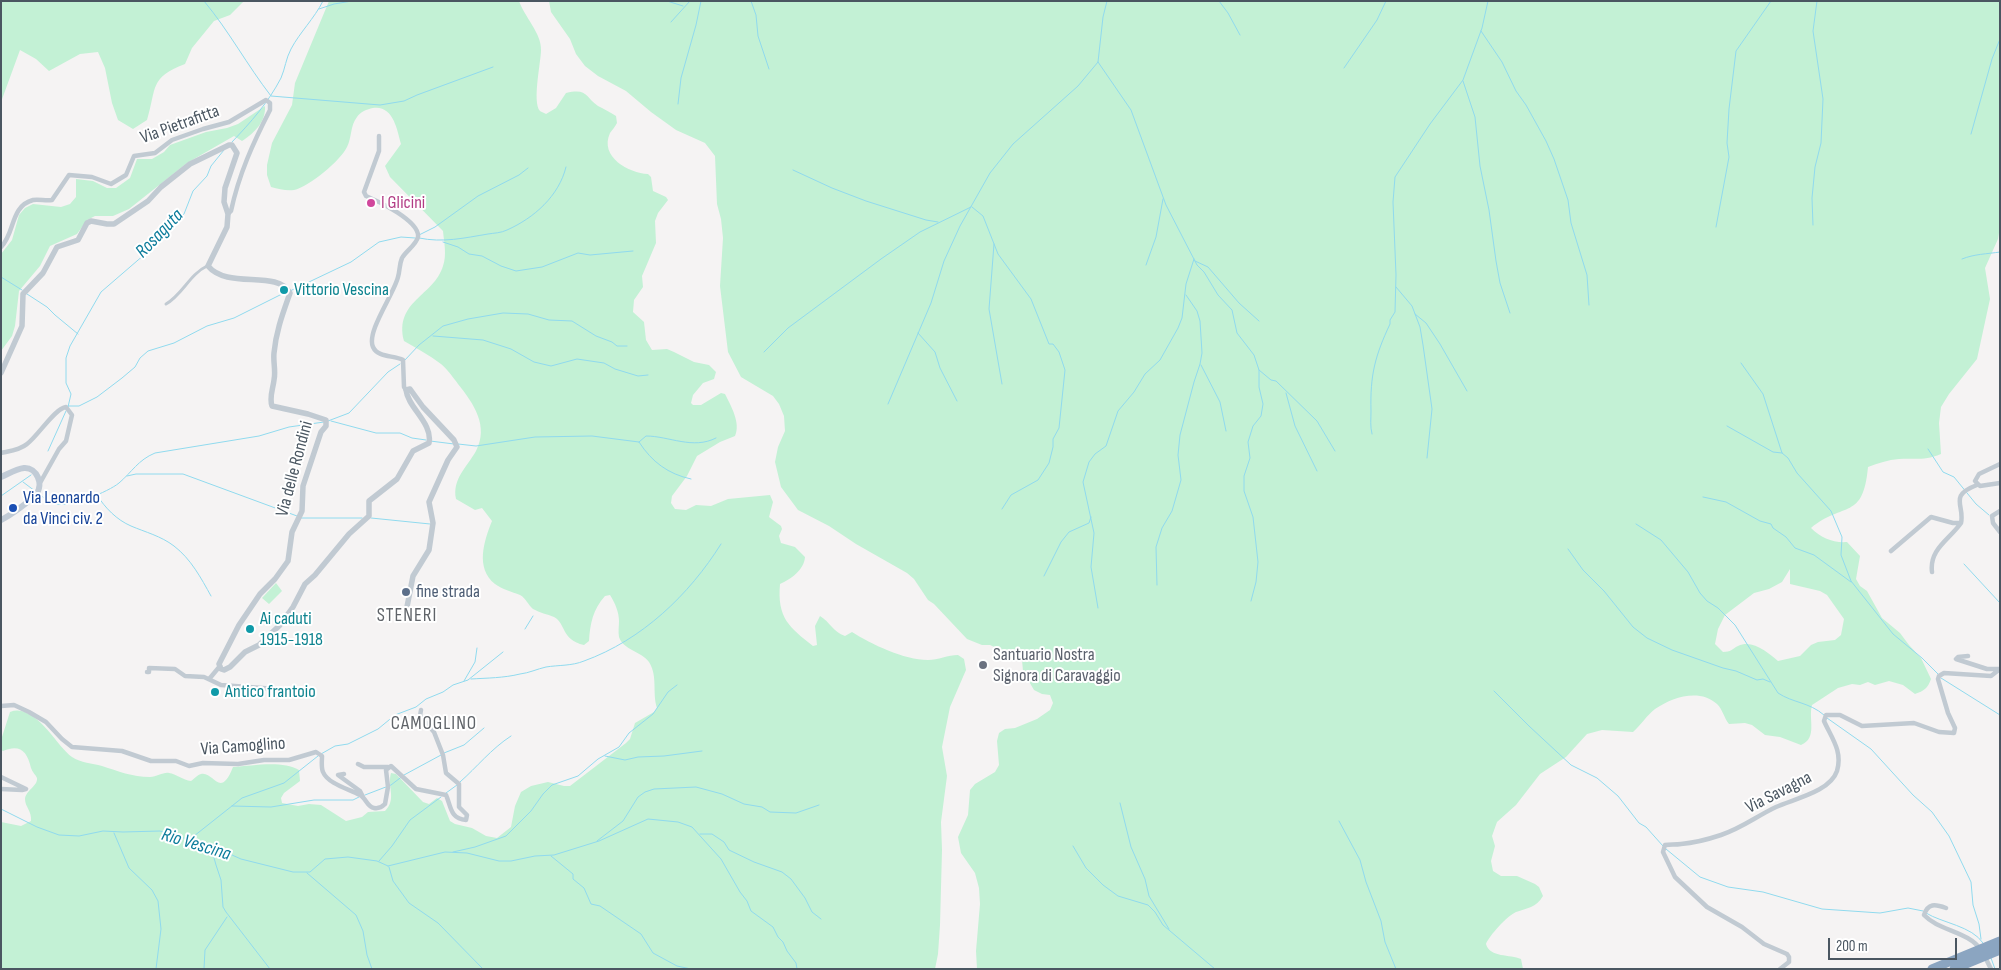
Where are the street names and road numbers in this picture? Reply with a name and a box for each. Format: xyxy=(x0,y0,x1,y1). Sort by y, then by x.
street label: Via Pietrafitta xyxy=(138,101,222,149)
street label: Via delle Rondini xyxy=(272,419,318,519)
street label: Via Camoglino xyxy=(200,733,286,761)
street label: Via Savagna xyxy=(1742,767,1816,819)

